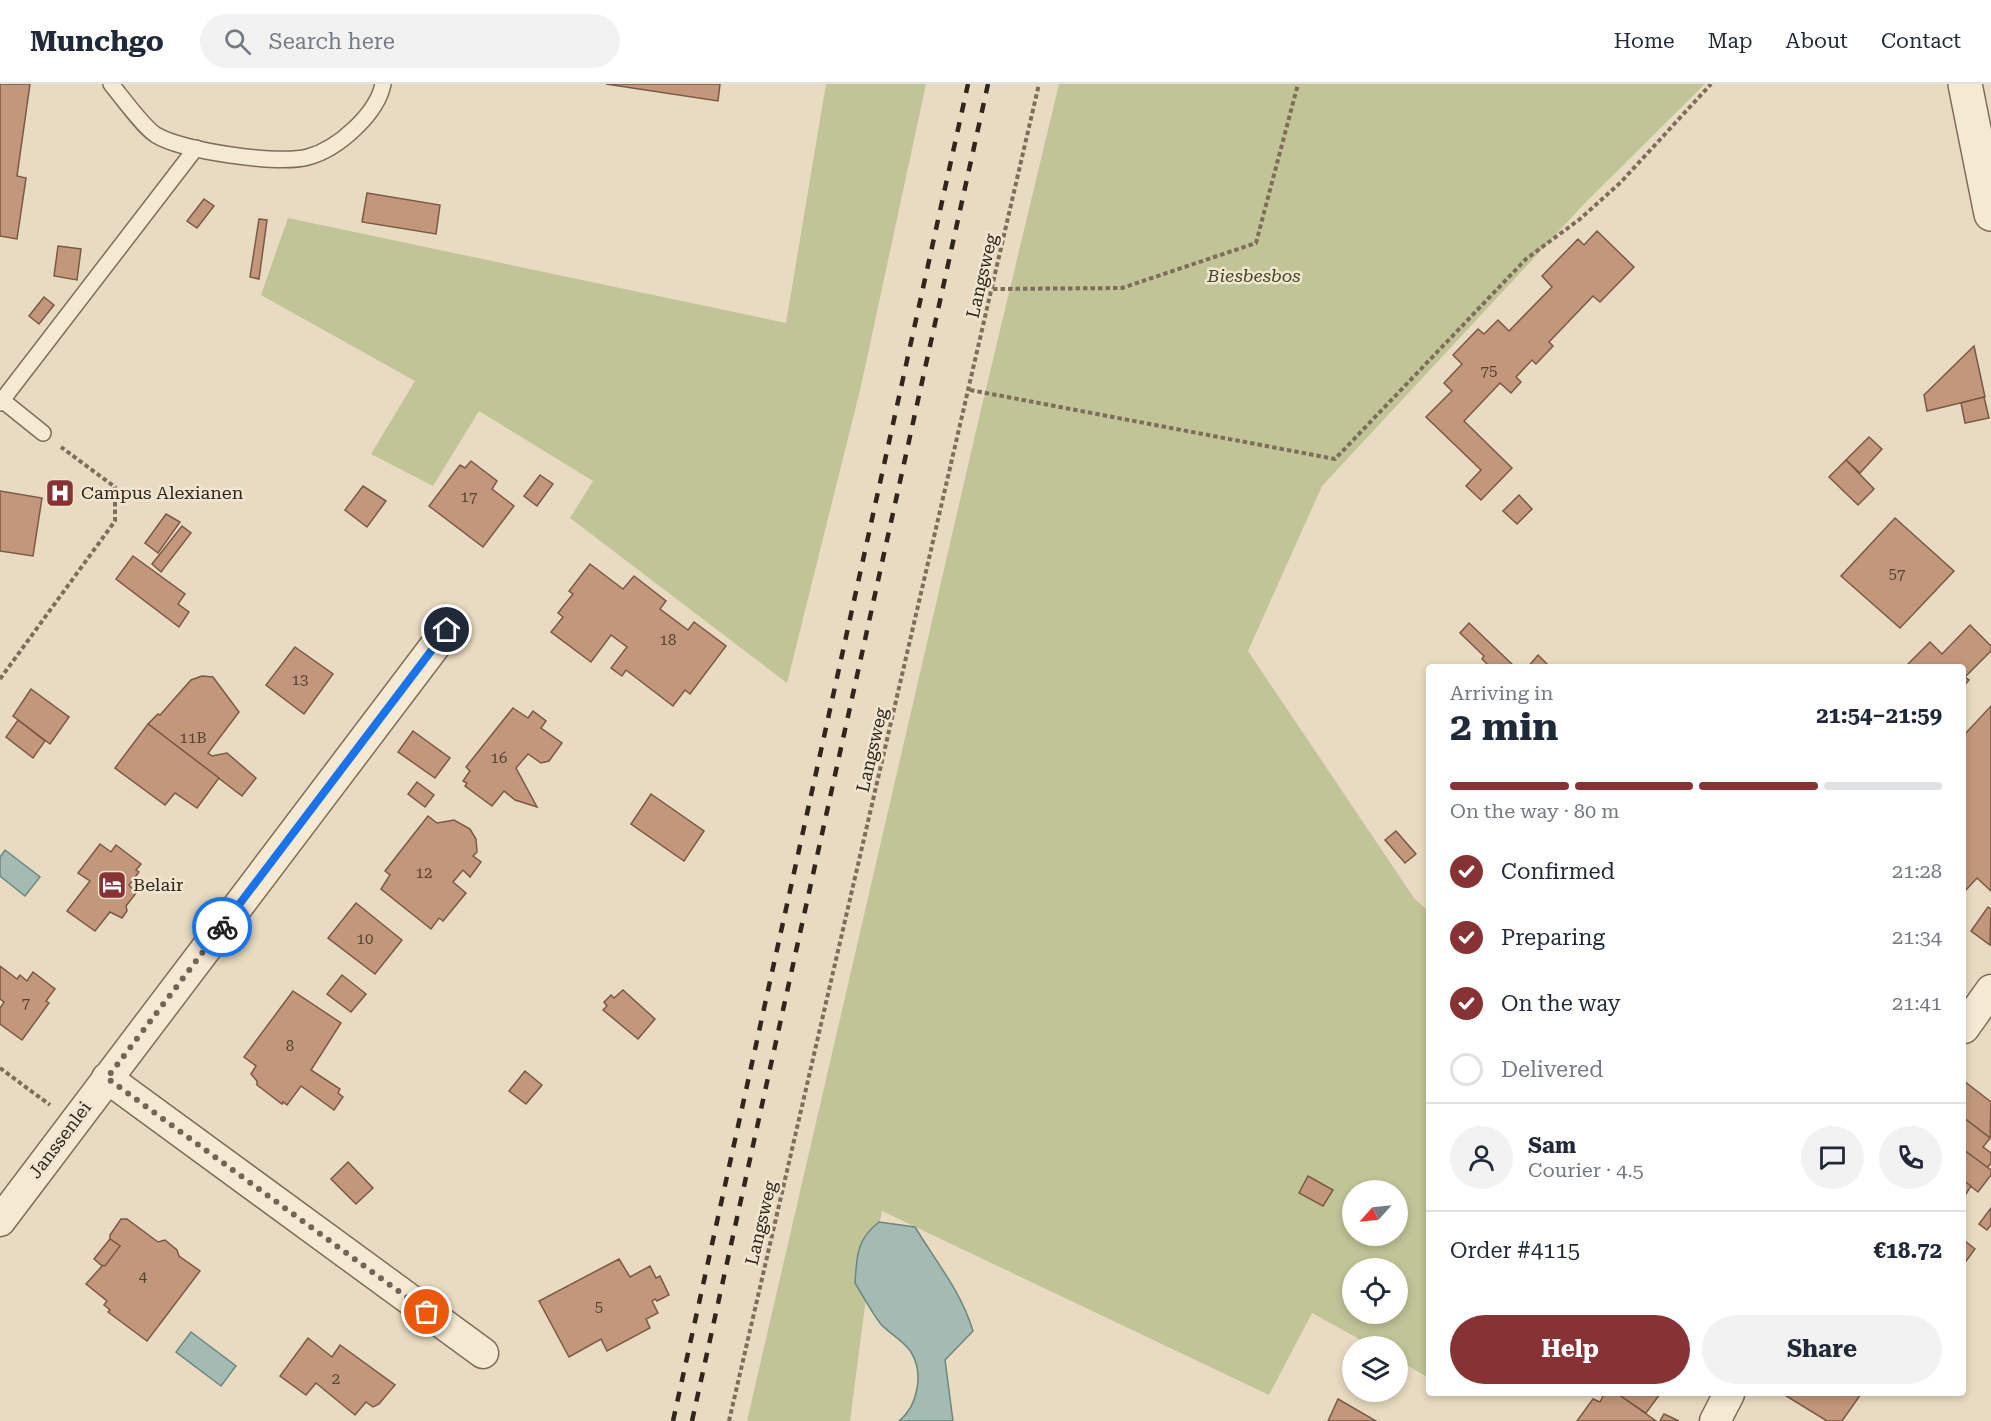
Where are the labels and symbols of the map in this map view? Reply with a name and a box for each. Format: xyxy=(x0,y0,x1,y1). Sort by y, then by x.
street label: Langsweg xyxy=(962,231,1002,320)
park label: Biesbesbos xyxy=(1206,265,1301,286)
house number: 75 xyxy=(1481,362,1497,380)
hospital icon: Campus Alexianen xyxy=(44,477,76,509)
place label: Campus Alexianen xyxy=(81,482,244,503)
house number: 17 xyxy=(461,488,477,506)
house number: 57 xyxy=(1889,565,1905,583)
pin xyxy=(421,604,472,655)
house number: 18 xyxy=(660,631,676,649)
house number: 13 xyxy=(292,671,308,689)
street label: Langsweg xyxy=(852,705,892,794)
house number: 11B xyxy=(180,729,206,747)
house number: 16 xyxy=(491,749,507,767)
house number: 12 xyxy=(416,864,432,882)
hotel icon: Belair xyxy=(96,869,128,901)
place label: Belair xyxy=(133,874,183,895)
courier xyxy=(192,897,252,957)
house number: 10 xyxy=(357,930,373,948)
house number: 7 xyxy=(22,994,30,1012)
house number: 8 xyxy=(286,1037,294,1055)
street label: Janssenlei xyxy=(24,1097,95,1182)
street label: Langsweg xyxy=(741,1178,781,1267)
north arrow xyxy=(1342,1180,1408,1246)
house number: 4 xyxy=(139,1268,148,1286)
pin xyxy=(401,1286,452,1337)
house number: 5 xyxy=(595,1298,603,1316)
house number: 2 xyxy=(332,1370,340,1388)

